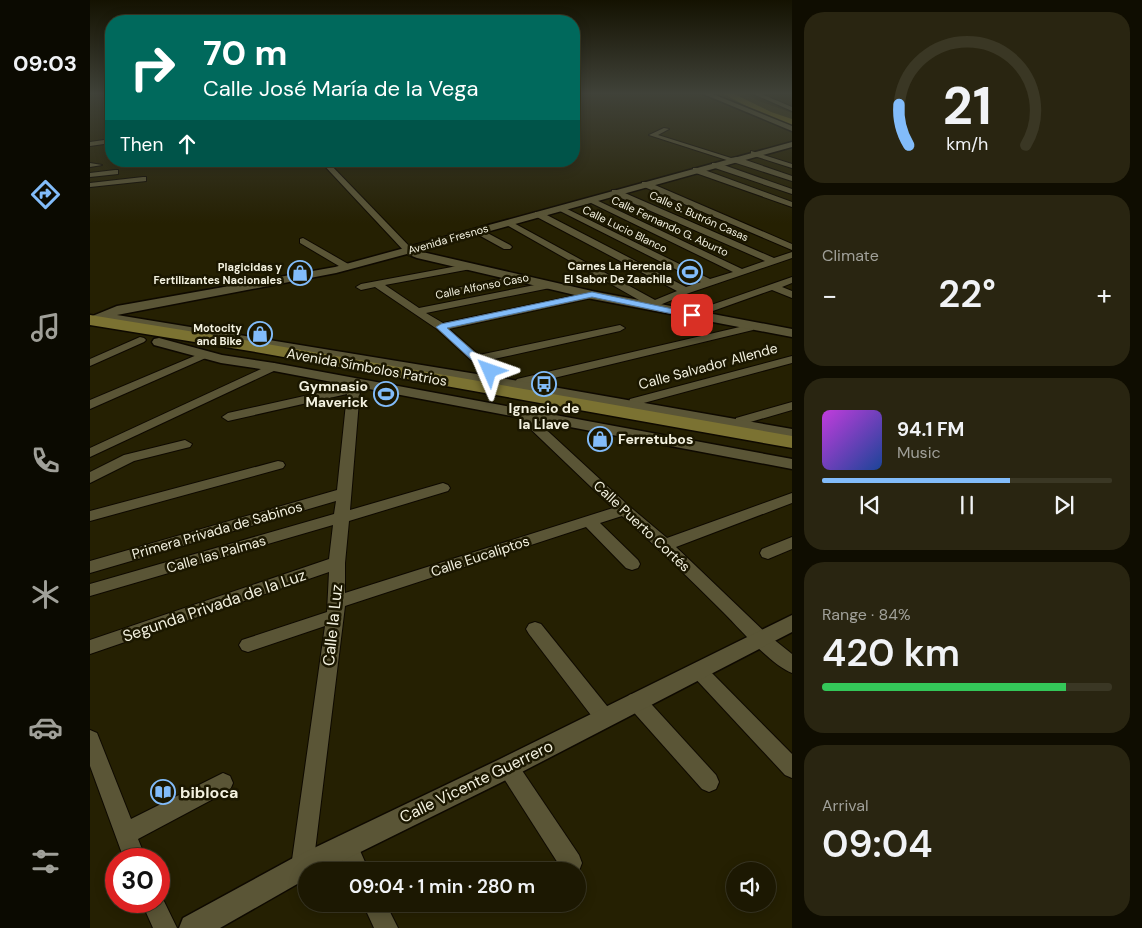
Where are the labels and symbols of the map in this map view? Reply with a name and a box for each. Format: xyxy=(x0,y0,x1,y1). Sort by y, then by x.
street label: Calle S. Butrón Casas xyxy=(647,188,751,244)
street label: Calle Fernando G. Aburto xyxy=(609,193,731,259)
street label: Calle Lucio Blanco xyxy=(580,202,670,256)
street label: Avenida Fresnos xyxy=(406,221,490,257)
place label: Carnes La Herencia El Sabor De Zaachila xyxy=(564,259,672,286)
sports icon: Carnes La Herencia El Sabor De Zaachila xyxy=(677,259,703,285)
place label: Plagicidas y Fertilizantes Nacionales xyxy=(154,260,282,287)
shop icon: Plagicidas y Fertilizantes Nacionales xyxy=(287,260,313,286)
street label: Calle Alfonso Caso xyxy=(434,270,530,302)
pin xyxy=(671,294,713,336)
place label: Motocity and Bike xyxy=(193,321,242,348)
shop icon: Motocity and Bike xyxy=(247,321,273,347)
street label: Calle Salvador Allende xyxy=(636,339,780,393)
street label: Avenida Símbolos Patrios xyxy=(285,344,449,390)
position arrow xyxy=(463,344,515,396)
bus stop icon: Ignacio de la Llave xyxy=(531,371,557,397)
place label: Gymnasio Maverick xyxy=(299,377,368,411)
sports icon: Gymnasio Maverick xyxy=(373,381,399,407)
place label: Ignacio de la Llave xyxy=(509,399,579,433)
shop icon: Ferretubos xyxy=(587,426,613,452)
place label: Ferretubos xyxy=(618,430,693,448)
street label: Calle Puerto Cortés xyxy=(590,476,694,576)
street label: Primera Privada de Sabinos xyxy=(130,497,304,563)
street label: Calle las Palmas xyxy=(164,531,268,577)
street label: Calle Eucaliptos xyxy=(428,532,532,580)
street label: Segunda Privada de la Luz xyxy=(120,564,308,647)
street label: Calle la Luz xyxy=(318,583,347,667)
street label: Calle Vicente Guerrero xyxy=(396,735,556,828)
library icon: bibloca xyxy=(150,779,176,805)
place label: bibloca xyxy=(180,782,238,803)
speed limit sign: 30 xyxy=(105,848,170,913)

